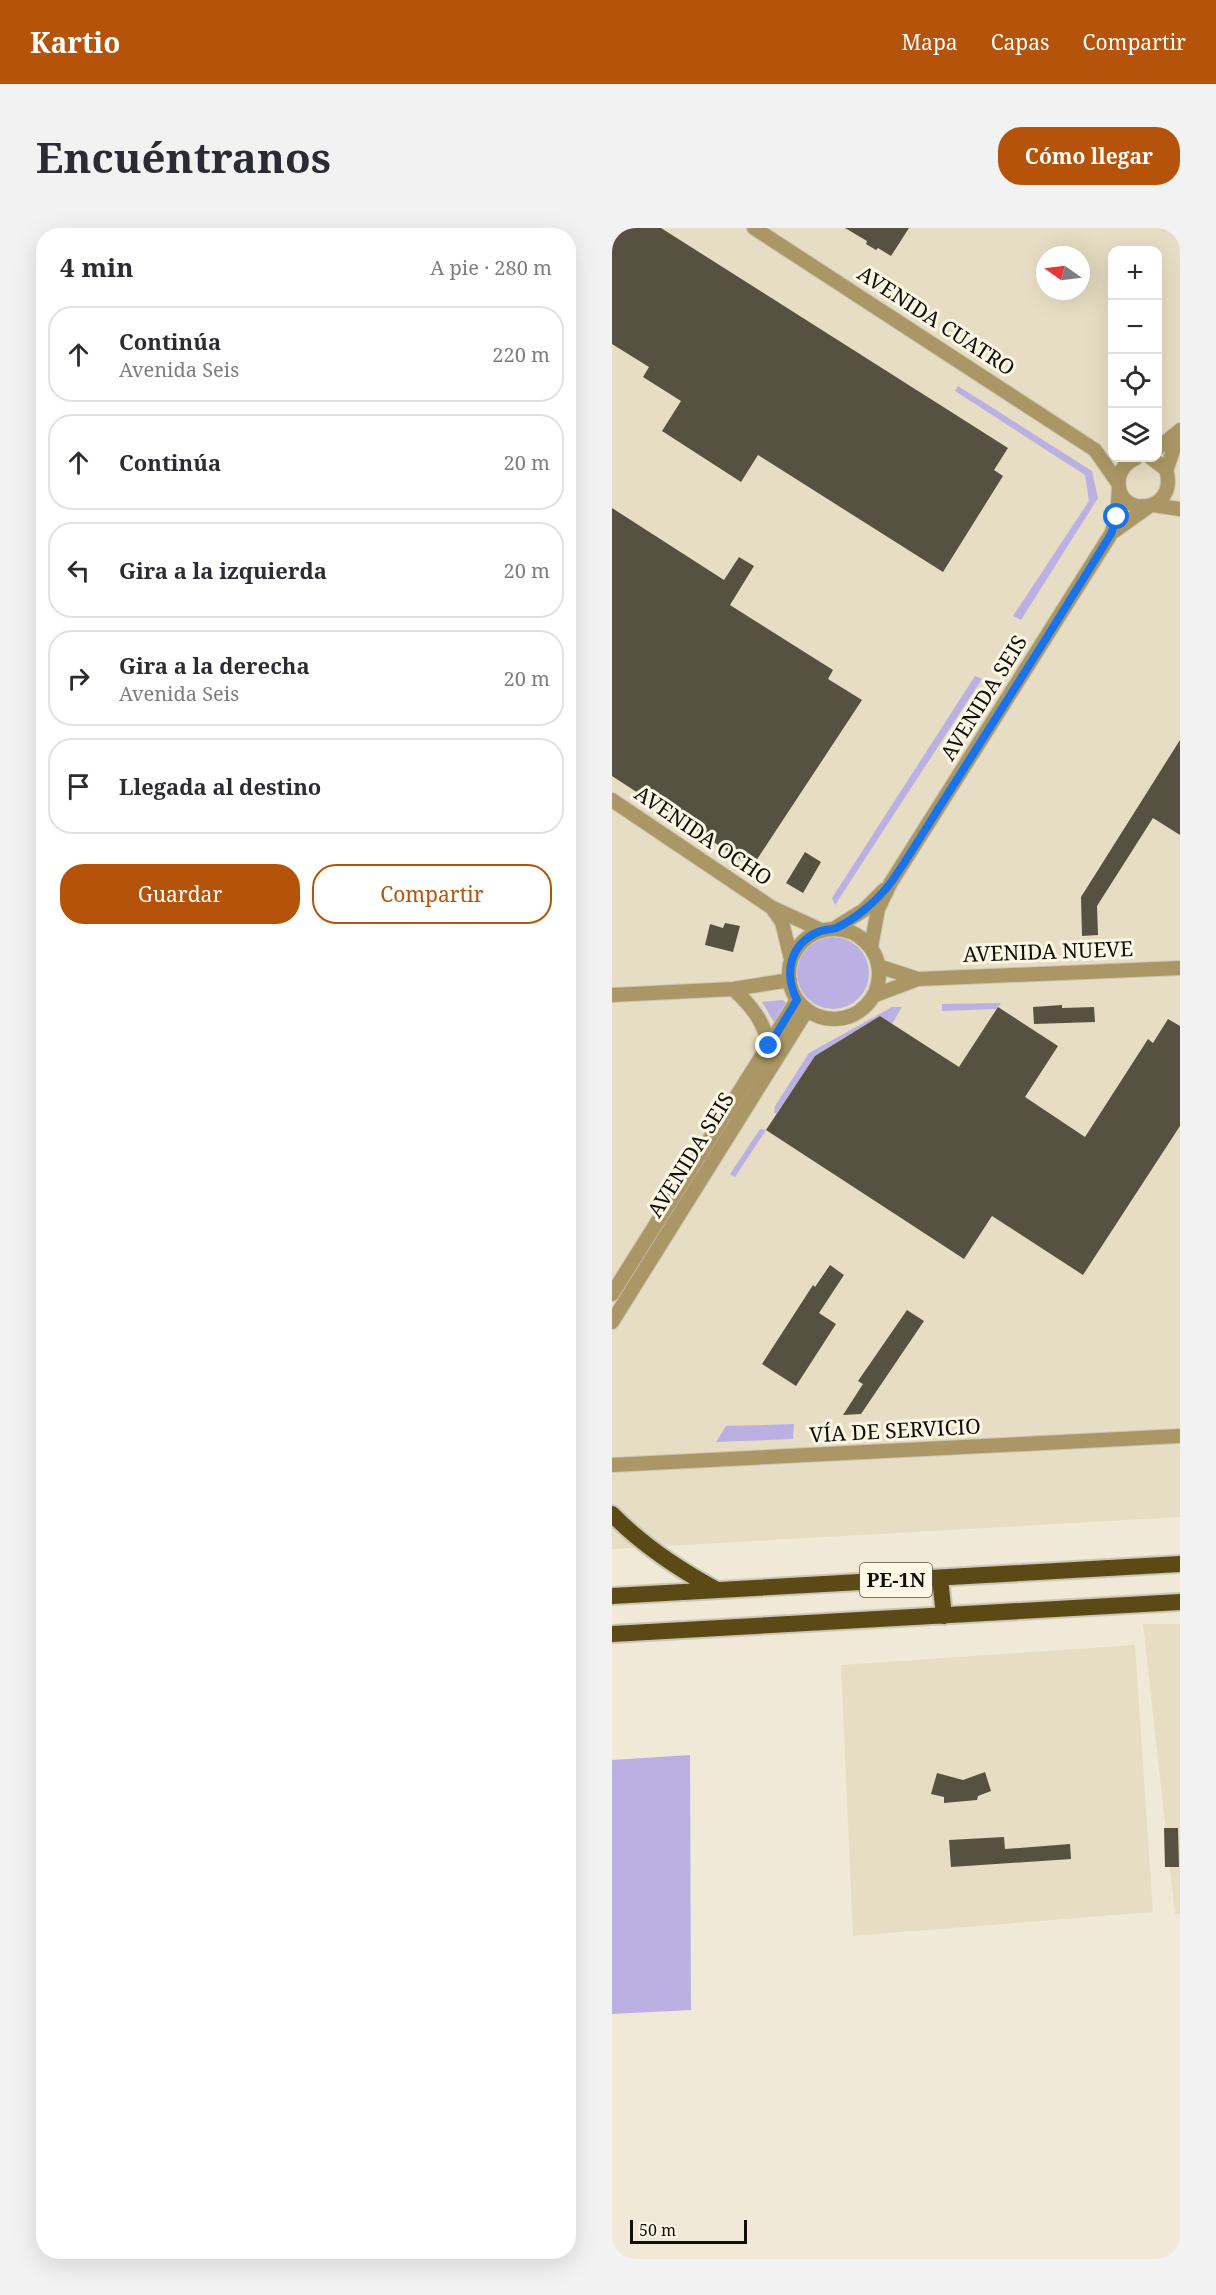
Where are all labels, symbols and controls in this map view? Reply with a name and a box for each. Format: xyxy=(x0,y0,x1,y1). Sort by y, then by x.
text: Kartio xyxy=(30,23,120,61)
text: Mapa xyxy=(901,28,958,56)
text: Capas xyxy=(991,28,1050,56)
text: Compartir xyxy=(1083,28,1186,56)
button: Cómo llegar xyxy=(998,127,1180,185)
text: Encuéntranos xyxy=(36,128,331,185)
north arrow xyxy=(1036,246,1090,300)
map controls xyxy=(1108,246,1162,462)
button: + xyxy=(1108,246,1162,300)
text: 4 min xyxy=(60,249,134,285)
text: A pie · 280 m xyxy=(430,254,552,281)
street label: AVENIDA CUATRO xyxy=(853,259,1021,381)
button: − xyxy=(1108,300,1162,354)
text: Continúa xyxy=(119,326,221,356)
icon: ahead xyxy=(62,338,95,371)
text: 220 m xyxy=(492,341,550,368)
button: locate xyxy=(1108,354,1162,408)
text: Avenida Seis xyxy=(119,356,239,383)
button: layers xyxy=(1108,408,1162,462)
icon: ahead xyxy=(62,446,95,479)
text: Continúa xyxy=(119,447,221,477)
text: 20 m xyxy=(504,449,550,476)
route start xyxy=(1103,503,1129,529)
icon: left xyxy=(62,554,95,587)
text: Gira a la izquierda xyxy=(119,555,327,585)
text: 20 m xyxy=(504,557,550,584)
street label: AVENIDA SEIS xyxy=(933,629,1033,765)
text: Gira a la derecha xyxy=(119,650,310,680)
icon: right xyxy=(62,662,95,695)
text: 20 m xyxy=(504,665,550,692)
text: Avenida Seis xyxy=(119,680,239,707)
icon: arrive xyxy=(62,770,95,803)
text: Llegada al destino xyxy=(119,771,321,801)
street label: AVENIDA OCHO xyxy=(629,779,778,891)
button: Guardar xyxy=(60,864,300,924)
button: Compartir xyxy=(312,864,552,924)
street label: AVENIDA NUEVE xyxy=(962,934,1134,968)
route end xyxy=(755,1032,781,1058)
street label: AVENIDA SEIS xyxy=(640,1086,740,1222)
street label: VÍA DE SERVICIO xyxy=(808,1412,981,1448)
road number: PE-1N xyxy=(860,1563,932,1597)
scale bar xyxy=(630,2217,747,2244)
text: 50 m xyxy=(639,2219,676,2241)

